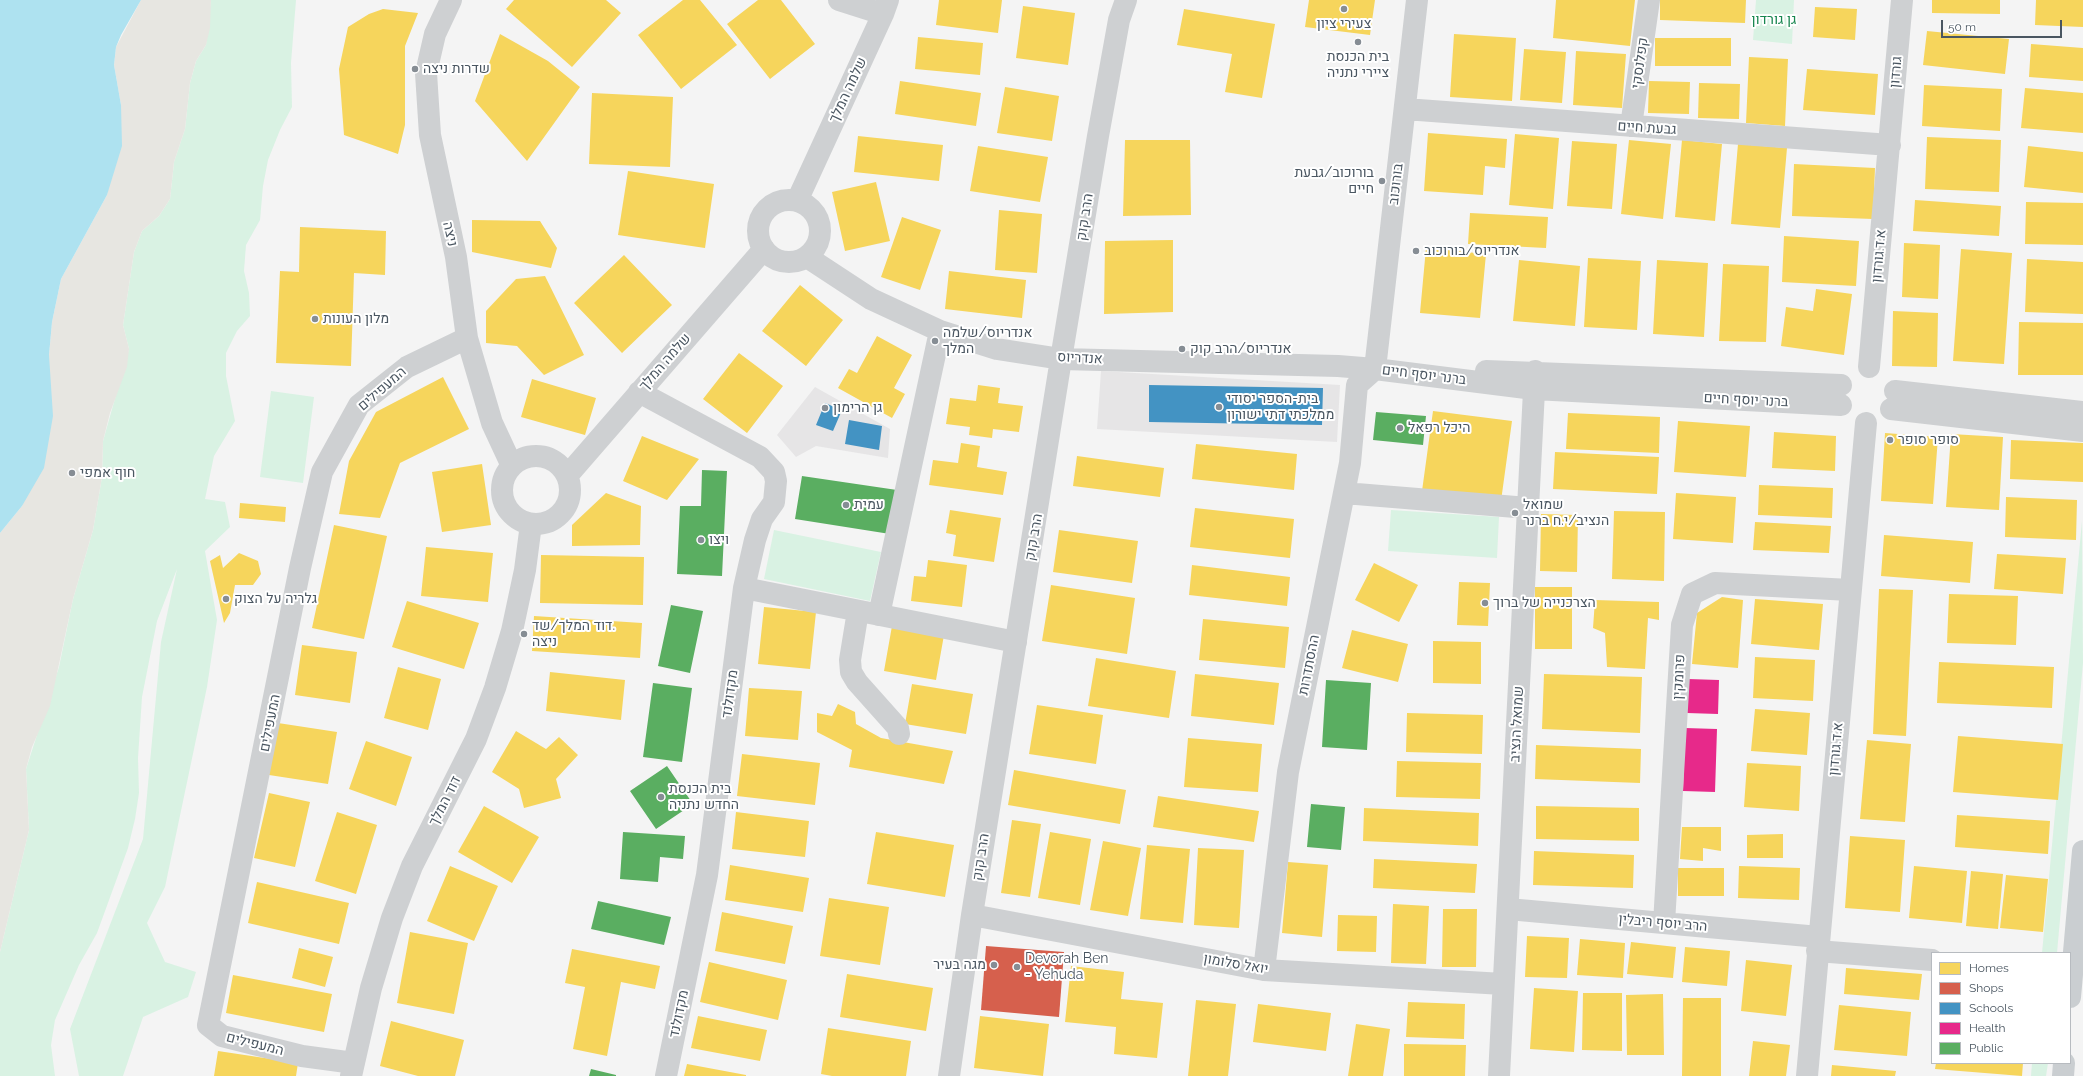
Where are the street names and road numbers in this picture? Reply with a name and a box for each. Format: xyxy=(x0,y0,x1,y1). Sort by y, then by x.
street label: קפלנסקי xyxy=(1628,36,1652,90)
street label: שלמה המלך xyxy=(826,55,870,125)
street label: גורדון xyxy=(1886,55,1906,89)
street label: גבעת חיים xyxy=(1617,118,1677,138)
street label: בורוכוב xyxy=(1385,162,1407,206)
street label: הרב קוק xyxy=(1073,192,1097,242)
street label: ניצה xyxy=(439,220,461,248)
street label: א.ד.גורדון xyxy=(1868,229,1890,283)
street label: שלמה המלך xyxy=(636,330,694,394)
street label: אנדריוס xyxy=(1057,348,1103,368)
street label: ברנר יוסף חיים xyxy=(1381,361,1467,389)
street label: המעפילים xyxy=(354,363,410,415)
street label: ברנר יוסף חיים xyxy=(1703,389,1789,411)
street label: הרב קוק xyxy=(1022,512,1046,562)
street label: ההסתדרות xyxy=(1295,633,1323,697)
street label: פרומקין xyxy=(1669,654,1689,700)
street label: מקדולנד xyxy=(718,669,742,719)
street label: שמואל הנציב xyxy=(1507,685,1527,763)
street label: המעפילים xyxy=(256,693,284,753)
street label: א.ד.גורדון xyxy=(1825,722,1847,776)
street label: דוד המלך xyxy=(425,773,465,829)
street label: הרב קוק xyxy=(969,832,993,882)
street label: הרב יוסף ריבלין xyxy=(1618,911,1708,935)
street label: יואל סלומון xyxy=(1202,950,1270,978)
street label: מקדולנד xyxy=(666,989,692,1039)
street label: המעפילים xyxy=(225,1029,285,1059)

